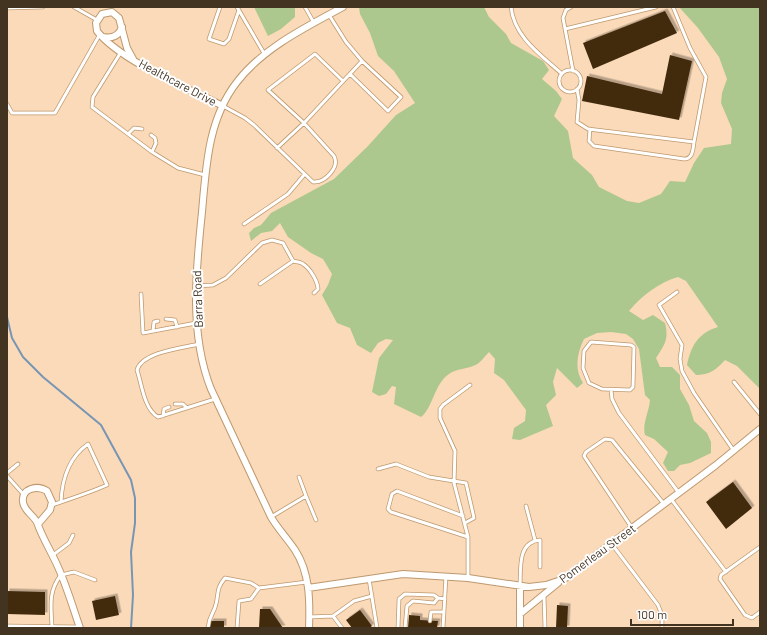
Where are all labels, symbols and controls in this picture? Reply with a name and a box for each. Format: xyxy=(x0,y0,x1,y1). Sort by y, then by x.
street label: Healthcare Drive xyxy=(137,56,219,108)
street label: Barra Road xyxy=(189,270,205,328)
street label: Pomerleau Street xyxy=(556,521,638,585)
scale bar xyxy=(631,601,733,627)
text: 100 m xyxy=(637,607,667,621)

